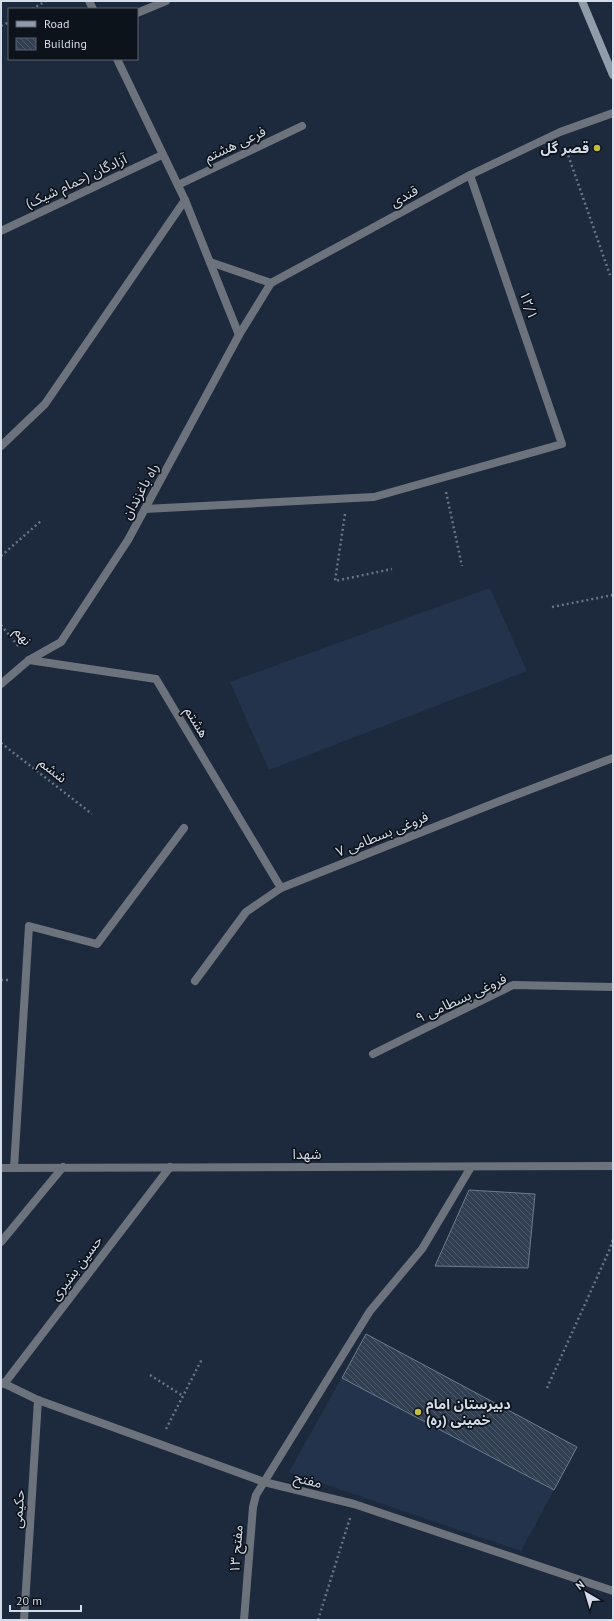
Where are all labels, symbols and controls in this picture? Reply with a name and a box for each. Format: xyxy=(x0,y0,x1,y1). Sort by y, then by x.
legend xyxy=(8,8,138,60)
text: Road xyxy=(44,16,69,31)
text: Building xyxy=(44,36,87,51)
street label: فرعی هشتم xyxy=(201,122,269,168)
place label: قصر گل xyxy=(541,139,589,157)
marker: قصر گل xyxy=(592,143,602,153)
street label: آزادگان (حمام شیک) xyxy=(22,149,131,214)
street label: قندی xyxy=(387,181,421,211)
street label: ۱۲/۱ xyxy=(516,288,542,322)
street label: راه باغزندان xyxy=(117,460,163,522)
street label: نهم xyxy=(9,623,36,650)
street label: هشتم xyxy=(179,703,213,742)
street label: ششم xyxy=(34,753,71,788)
street label: فروغی بسطامی ۷ xyxy=(333,807,431,861)
street label: فروغی بسطامی ۹ xyxy=(413,969,509,1027)
street label: شهدا xyxy=(293,1145,321,1163)
street label: حسین بشیری xyxy=(46,1232,106,1304)
place label: دبیرستان امام خمینی (ره) xyxy=(426,1395,511,1429)
marker: دبیرستان امام خمینی (ره) xyxy=(413,1407,423,1417)
street label: مفتح xyxy=(291,1468,324,1494)
street label: حکیمی xyxy=(8,1489,28,1529)
street label: مفتح ۱۳ xyxy=(225,1524,249,1574)
north arrow xyxy=(566,1573,606,1613)
text: N xyxy=(573,1577,587,1593)
scale bar xyxy=(10,1587,81,1613)
text: 20 m xyxy=(16,1593,42,1608)

